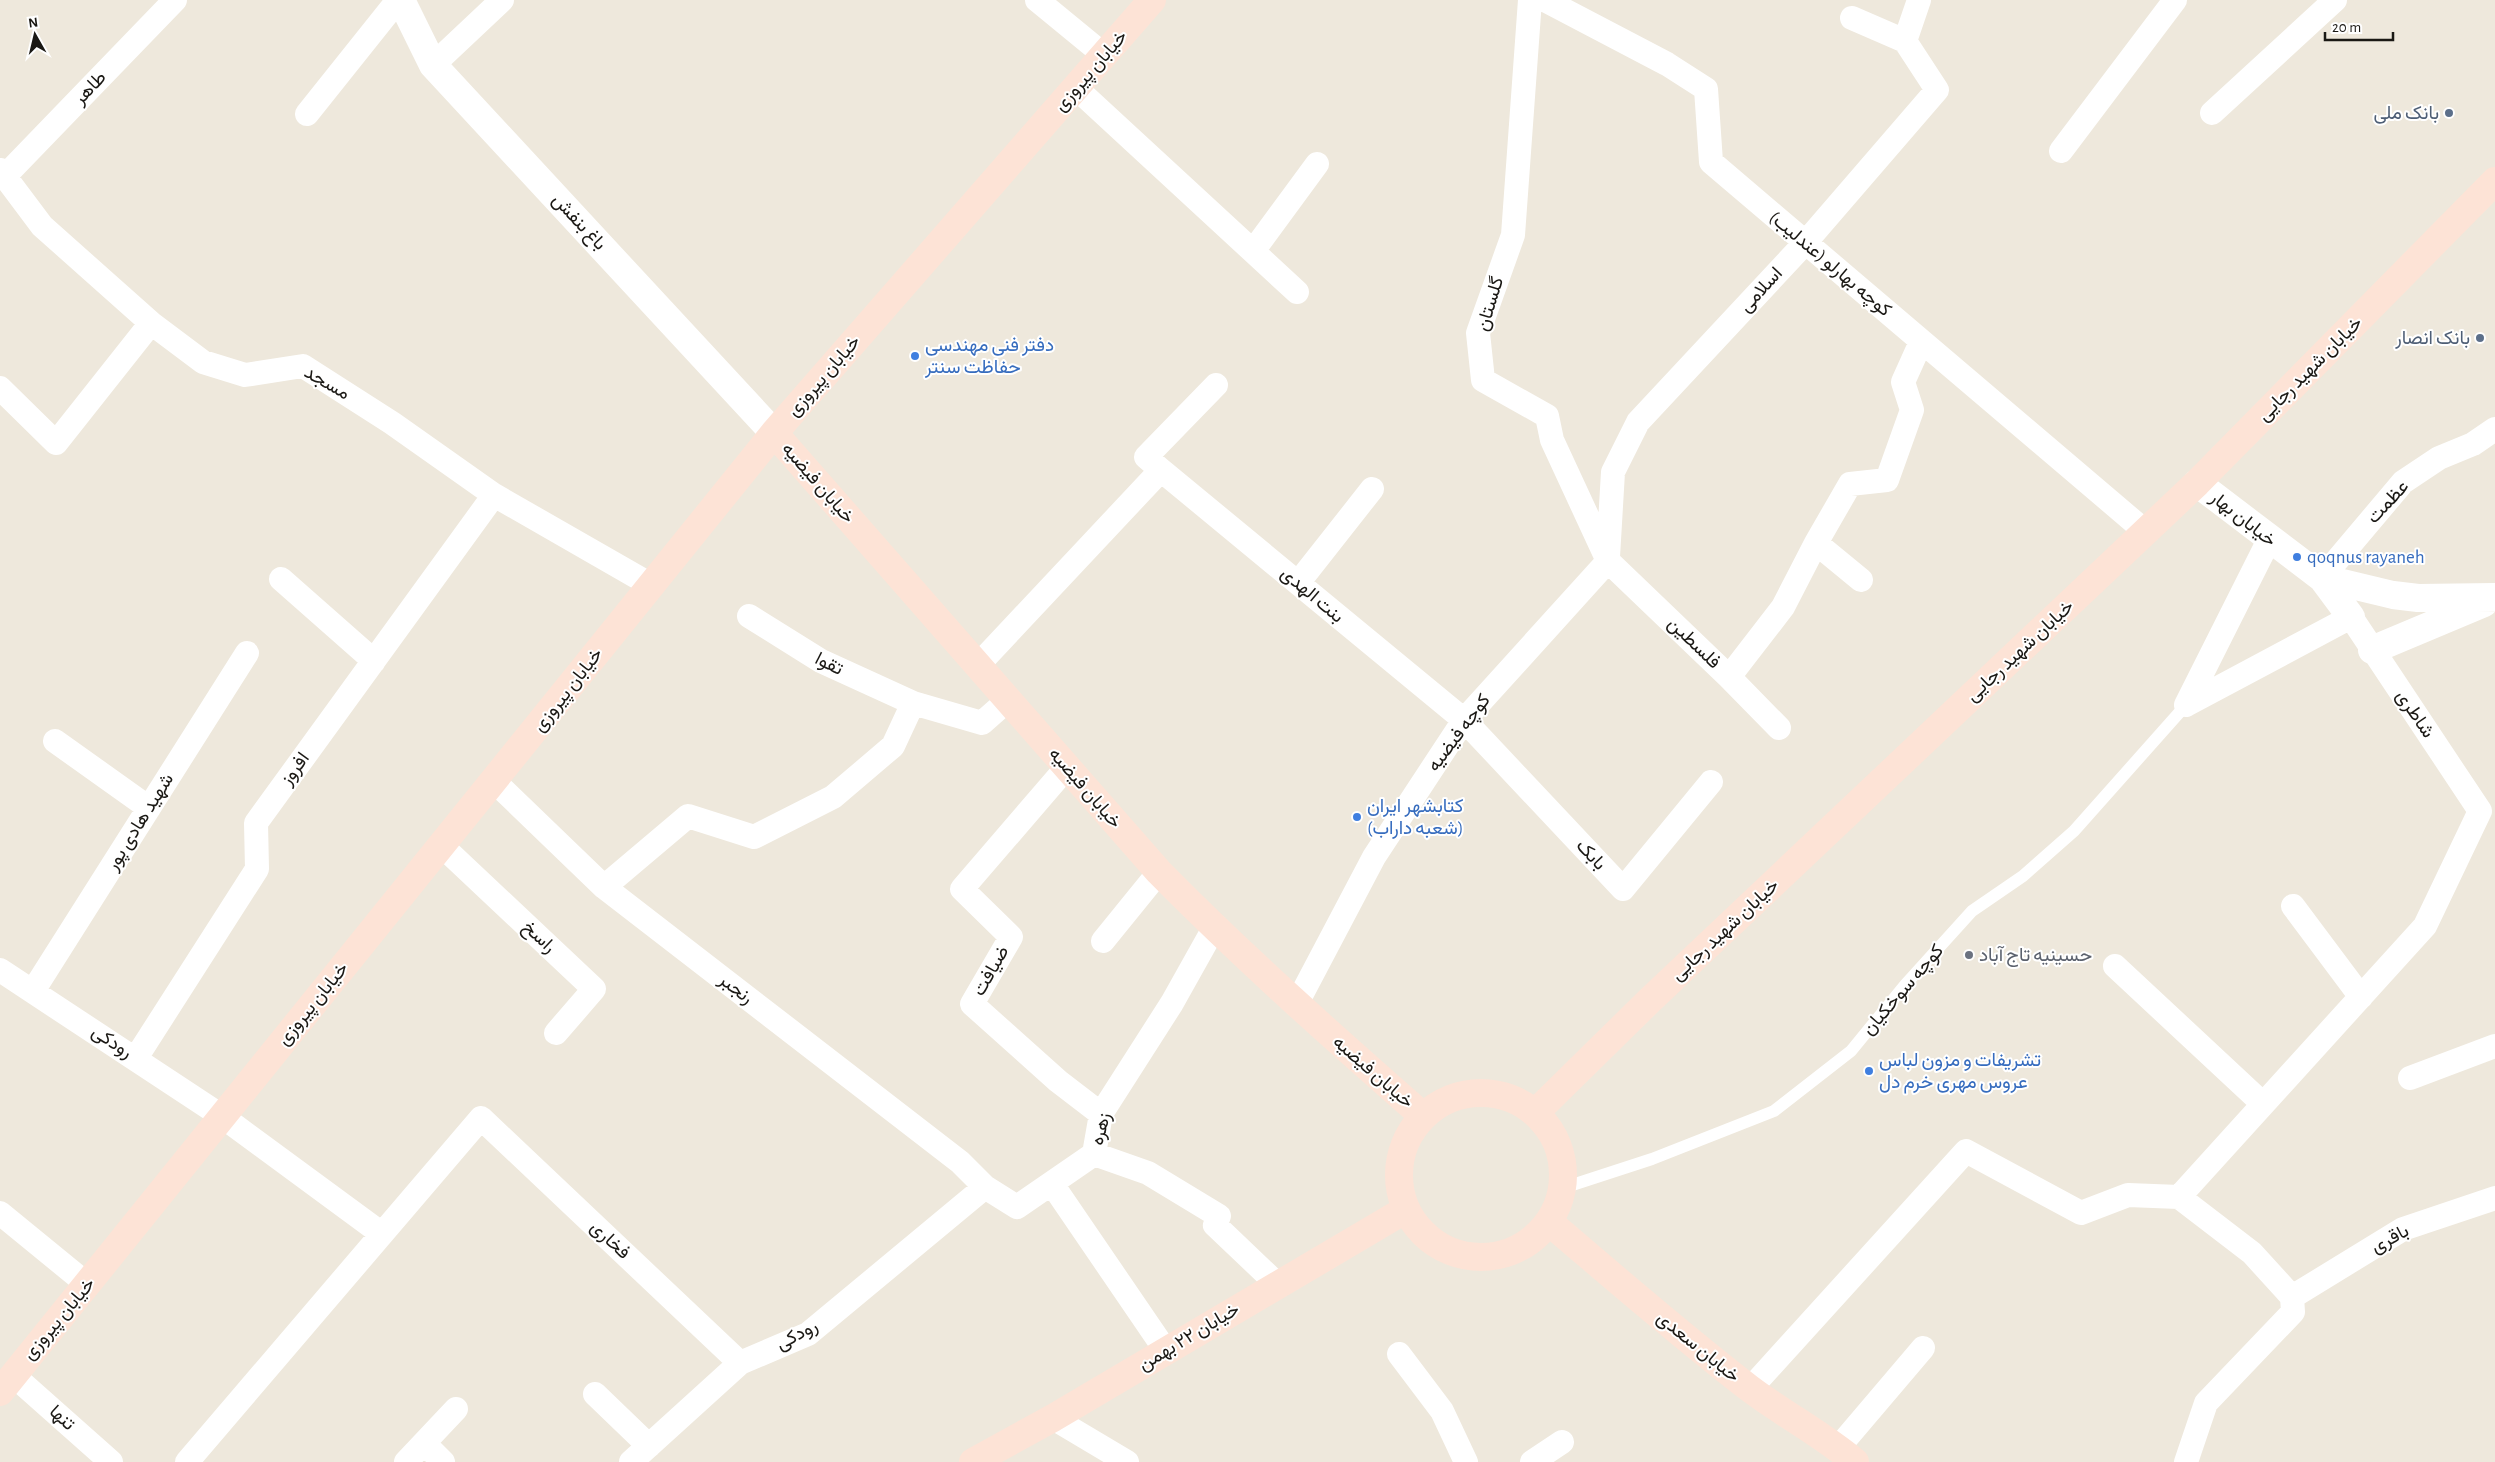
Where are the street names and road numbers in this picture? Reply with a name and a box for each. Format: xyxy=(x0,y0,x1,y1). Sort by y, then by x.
street label: خیابان پیروزی xyxy=(1051,27,1133,117)
street label: طاهر xyxy=(69,68,111,110)
street label: باغ بنفش xyxy=(547,190,610,255)
street label: کوچه بهارلو (عندلیب) xyxy=(1764,208,1895,323)
street label: اسلامی xyxy=(1736,264,1787,317)
street label: گلستان xyxy=(1472,274,1507,333)
street label: خیابان شهید رجایی xyxy=(2254,313,2367,426)
street label: خیابان پیروزی xyxy=(784,332,866,422)
street label: مسجد xyxy=(300,362,353,404)
street label: خیابان فیضیه xyxy=(777,439,858,528)
street label: عظمت xyxy=(2364,477,2412,527)
street label: خیابان بهار xyxy=(2205,487,2279,551)
street label: بنت الهدی xyxy=(1276,563,1347,627)
street label: خیابان شهید رجایی xyxy=(1963,597,2078,706)
street label: فلسطین xyxy=(1663,614,1724,673)
street label: خیابان پیروزی xyxy=(530,644,609,737)
street label: تقوا xyxy=(811,649,846,680)
street label: شاطری xyxy=(2391,687,2438,742)
street label: کوچه فیضیه xyxy=(1424,691,1496,777)
street label: خیابان فیضیه xyxy=(1044,744,1125,833)
street label: افروز xyxy=(276,749,314,790)
street label: شهید هادی پور xyxy=(102,770,180,876)
street label: بابک xyxy=(1572,836,1610,875)
street label: خیابان شهید رجایی xyxy=(1668,876,1783,985)
street label: راسخ xyxy=(517,917,559,959)
street label: کوچه سوخکیان xyxy=(1859,941,1950,1041)
street label: ضیافت xyxy=(969,943,1014,1000)
street label: خیابان پیروزی xyxy=(274,959,354,1051)
street label: رنجبر xyxy=(714,969,757,1009)
street label: رودکی xyxy=(88,1022,136,1063)
street label: خیابان فیضیه xyxy=(1328,1032,1417,1113)
street label: زهره xyxy=(1088,1111,1115,1148)
street label: فخاری xyxy=(586,1217,633,1264)
street label: باقری xyxy=(2368,1221,2413,1258)
street label: خیابان پیروزی xyxy=(19,1274,101,1366)
street label: خیابان ۲۲ بهمن xyxy=(1135,1300,1243,1375)
street label: خیابان سعدی xyxy=(1652,1308,1743,1387)
street label: رودکی xyxy=(773,1316,821,1355)
street label: تنها xyxy=(45,1402,78,1435)

